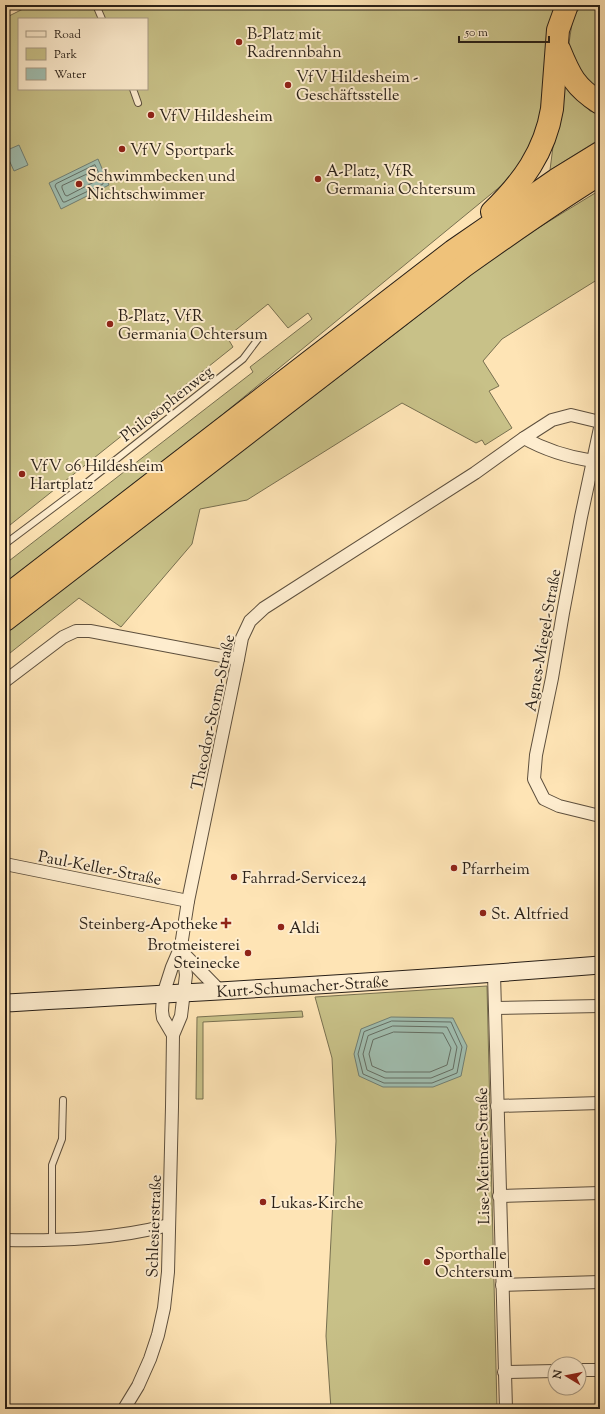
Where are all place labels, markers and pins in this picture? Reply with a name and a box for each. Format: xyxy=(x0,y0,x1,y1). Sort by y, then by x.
place label: B-Platz mit Radrennbahn xyxy=(247,24,342,65)
marker: B-Platz mit Radrennbahn xyxy=(234,37,244,47)
place label: VfV Hildesheim - Geschäftsstelle xyxy=(296,67,419,108)
marker: VfV Hildesheim - Geschäftsstelle xyxy=(283,80,293,90)
place label: VfV Hildesheim xyxy=(159,106,273,129)
marker: VfV Hildesheim xyxy=(146,110,156,120)
place label: VfV Sportpark xyxy=(130,140,235,163)
marker: VfV Sportpark xyxy=(117,144,127,154)
place label: A-Platz, VfR Germania Ochtersum xyxy=(326,161,476,202)
place label: Schwimmbecken und Nichtschwimmer xyxy=(87,166,235,207)
marker: A-Platz, VfR Germania Ochtersum xyxy=(313,174,323,184)
marker: Schwimmbecken und Nichtschwimmer xyxy=(74,179,84,189)
place label: B-Platz, VfR Germania Ochtersum xyxy=(118,306,268,347)
marker: B-Platz, VfR Germania Ochtersum xyxy=(105,319,115,329)
place label: VfV 06 Hildesheim Hartplatz xyxy=(30,456,163,497)
marker: VfV 06 Hildesheim Hartplatz xyxy=(17,469,27,479)
place label: Pfarrheim xyxy=(462,859,530,882)
marker: Pfarrheim xyxy=(449,863,459,873)
place label: Fahrrad-Service24 xyxy=(242,868,367,891)
marker: Fahrrad-Service24 xyxy=(229,872,239,882)
place label: St. Altfried xyxy=(491,904,569,927)
marker: St. Altfried xyxy=(478,908,488,918)
place label: Steinberg-Apotheke xyxy=(79,914,218,937)
marker: Steinberg-Apotheke xyxy=(221,918,231,928)
place label: Aldi xyxy=(289,918,320,941)
marker: Aldi xyxy=(276,922,286,932)
place label: Brotmeisterei Steinecke xyxy=(147,935,240,976)
marker: Brotmeisterei Steinecke xyxy=(243,948,253,958)
place label: Lukas-Kirche xyxy=(271,1193,364,1216)
marker: Lukas-Kirche xyxy=(258,1197,268,1207)
place label: Sporthalle Ochtersum xyxy=(435,1244,513,1285)
marker: Sporthalle Ochtersum xyxy=(422,1257,432,1267)

